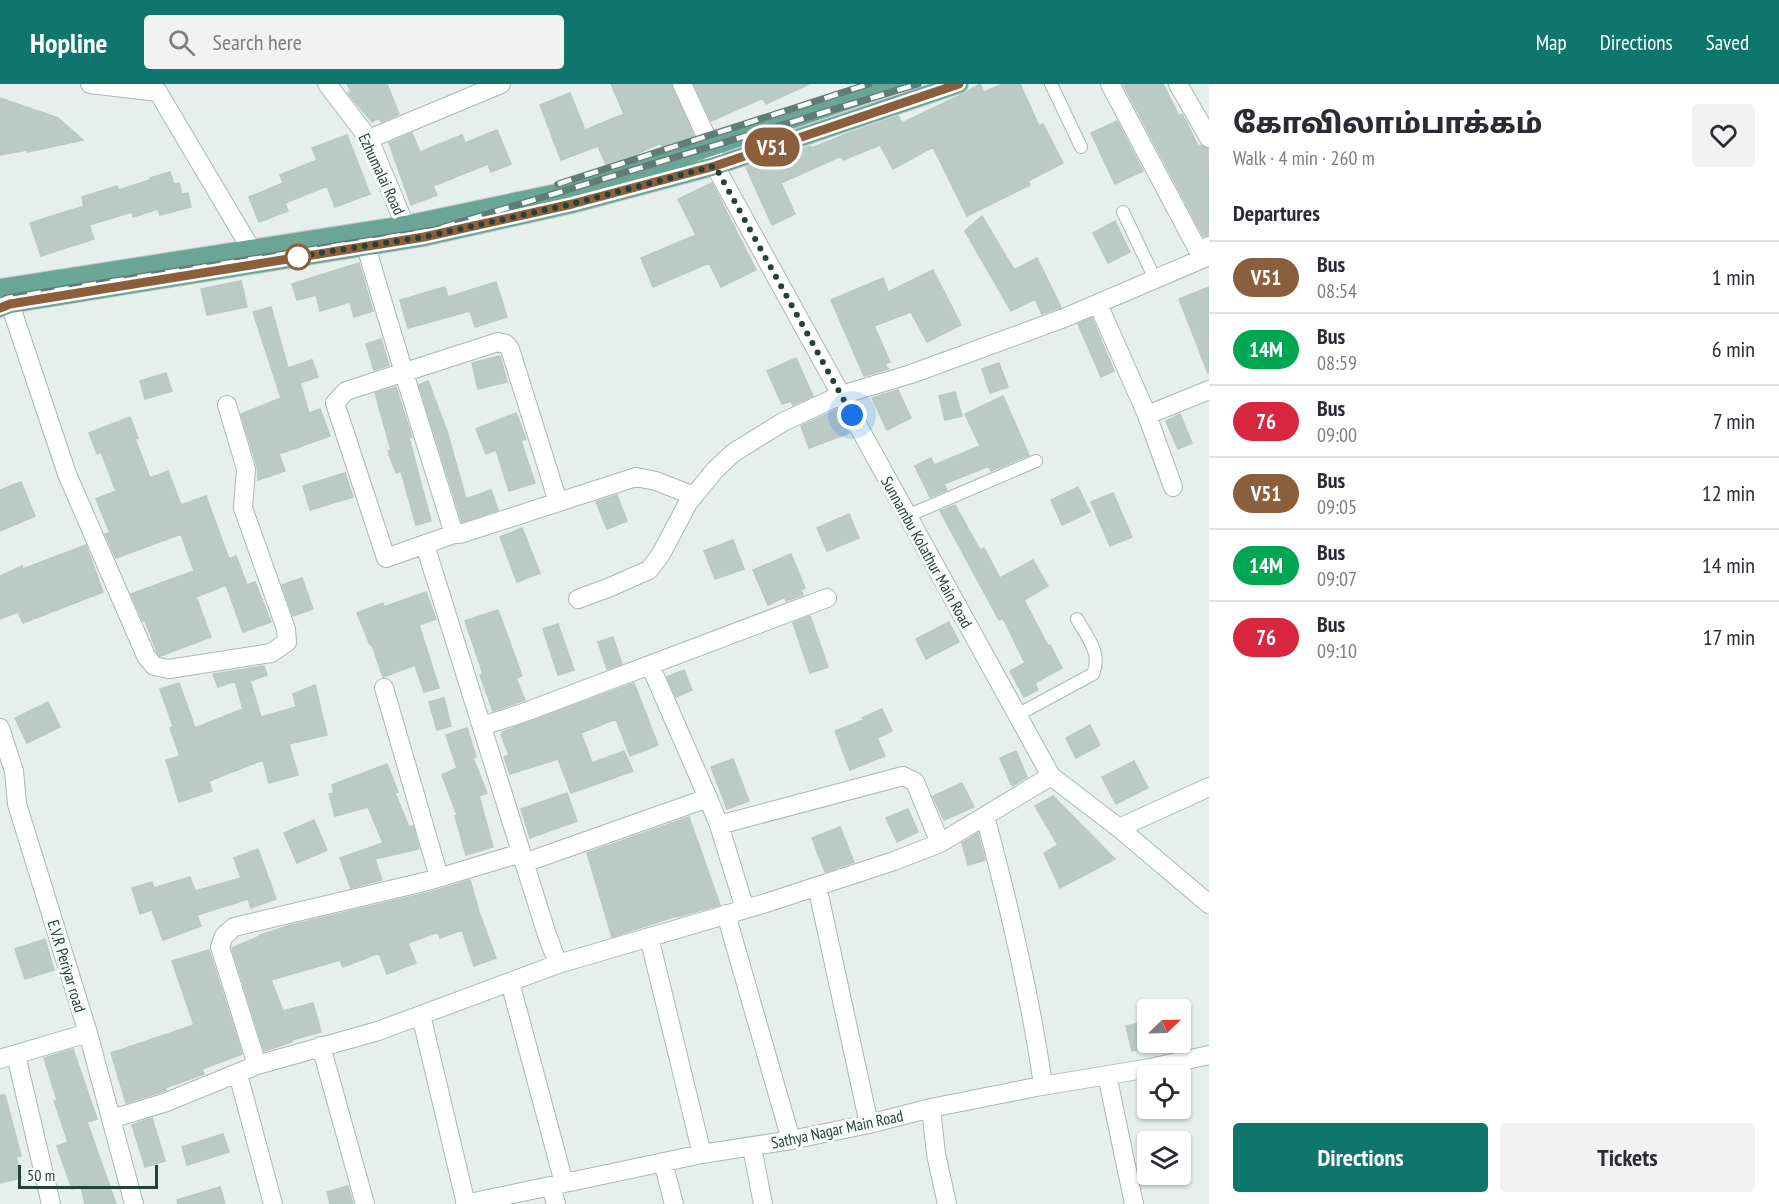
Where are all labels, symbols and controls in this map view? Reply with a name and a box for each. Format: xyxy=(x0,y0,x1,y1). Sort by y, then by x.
search box xyxy=(144,15,564,69)
text: Hopline xyxy=(30,24,108,61)
icon: search xyxy=(165,26,198,59)
text: Search here xyxy=(213,28,302,56)
text: Map xyxy=(1536,29,1567,56)
text: Directions xyxy=(1600,29,1673,56)
text: Saved xyxy=(1706,29,1749,56)
text: கோவிலாம்பாக்கம் xyxy=(1233,104,1543,141)
button: heart xyxy=(1692,104,1755,167)
line badge: V51 xyxy=(738,128,806,166)
street label: Ezhumalai Road xyxy=(354,130,410,218)
text: V51 xyxy=(757,134,787,161)
text: Walk · 4 min · 260 m xyxy=(1233,145,1375,171)
text: Departures xyxy=(1233,199,1320,227)
unlabelled marker xyxy=(285,244,311,270)
text: Bus xyxy=(1317,250,1345,278)
text: 1 min xyxy=(1712,263,1755,291)
text: V51 xyxy=(1251,264,1281,291)
text: 08:54 xyxy=(1317,278,1357,304)
text: Bus xyxy=(1317,322,1345,350)
text: 6 min xyxy=(1712,335,1755,363)
text: 14M xyxy=(1249,336,1283,363)
text: 08:59 xyxy=(1317,350,1357,376)
text: Bus xyxy=(1317,394,1345,422)
your location xyxy=(837,400,867,430)
text: 7 min xyxy=(1713,407,1755,435)
text: 76 xyxy=(1256,408,1276,435)
text: 09:00 xyxy=(1317,422,1357,448)
text: Bus xyxy=(1317,466,1345,494)
street label: Sunnambu Kolathur Main Road xyxy=(877,473,977,631)
text: 12 min xyxy=(1702,479,1755,507)
text: V51 xyxy=(1251,480,1281,507)
text: 09:05 xyxy=(1317,494,1357,520)
text: Bus xyxy=(1317,538,1345,566)
text: 14 min xyxy=(1702,551,1755,579)
text: 14M xyxy=(1249,552,1283,579)
text: 09:07 xyxy=(1317,566,1357,592)
text: Bus xyxy=(1317,610,1345,638)
text: 17 min xyxy=(1703,623,1755,651)
text: 76 xyxy=(1256,624,1276,651)
text: 09:10 xyxy=(1317,638,1357,664)
street label: E.V.R Periyar road xyxy=(43,917,91,1015)
north arrow xyxy=(1137,999,1191,1053)
map controls xyxy=(1137,999,1191,1185)
button: locate xyxy=(1137,1065,1191,1119)
street label: Sathya Nagar Main Road xyxy=(769,1105,905,1153)
button: Directions xyxy=(1233,1123,1488,1192)
button: Tickets xyxy=(1500,1123,1755,1192)
button: layers xyxy=(1137,1131,1191,1185)
scale bar xyxy=(18,1162,158,1190)
text: 50 m xyxy=(27,1165,55,1185)

